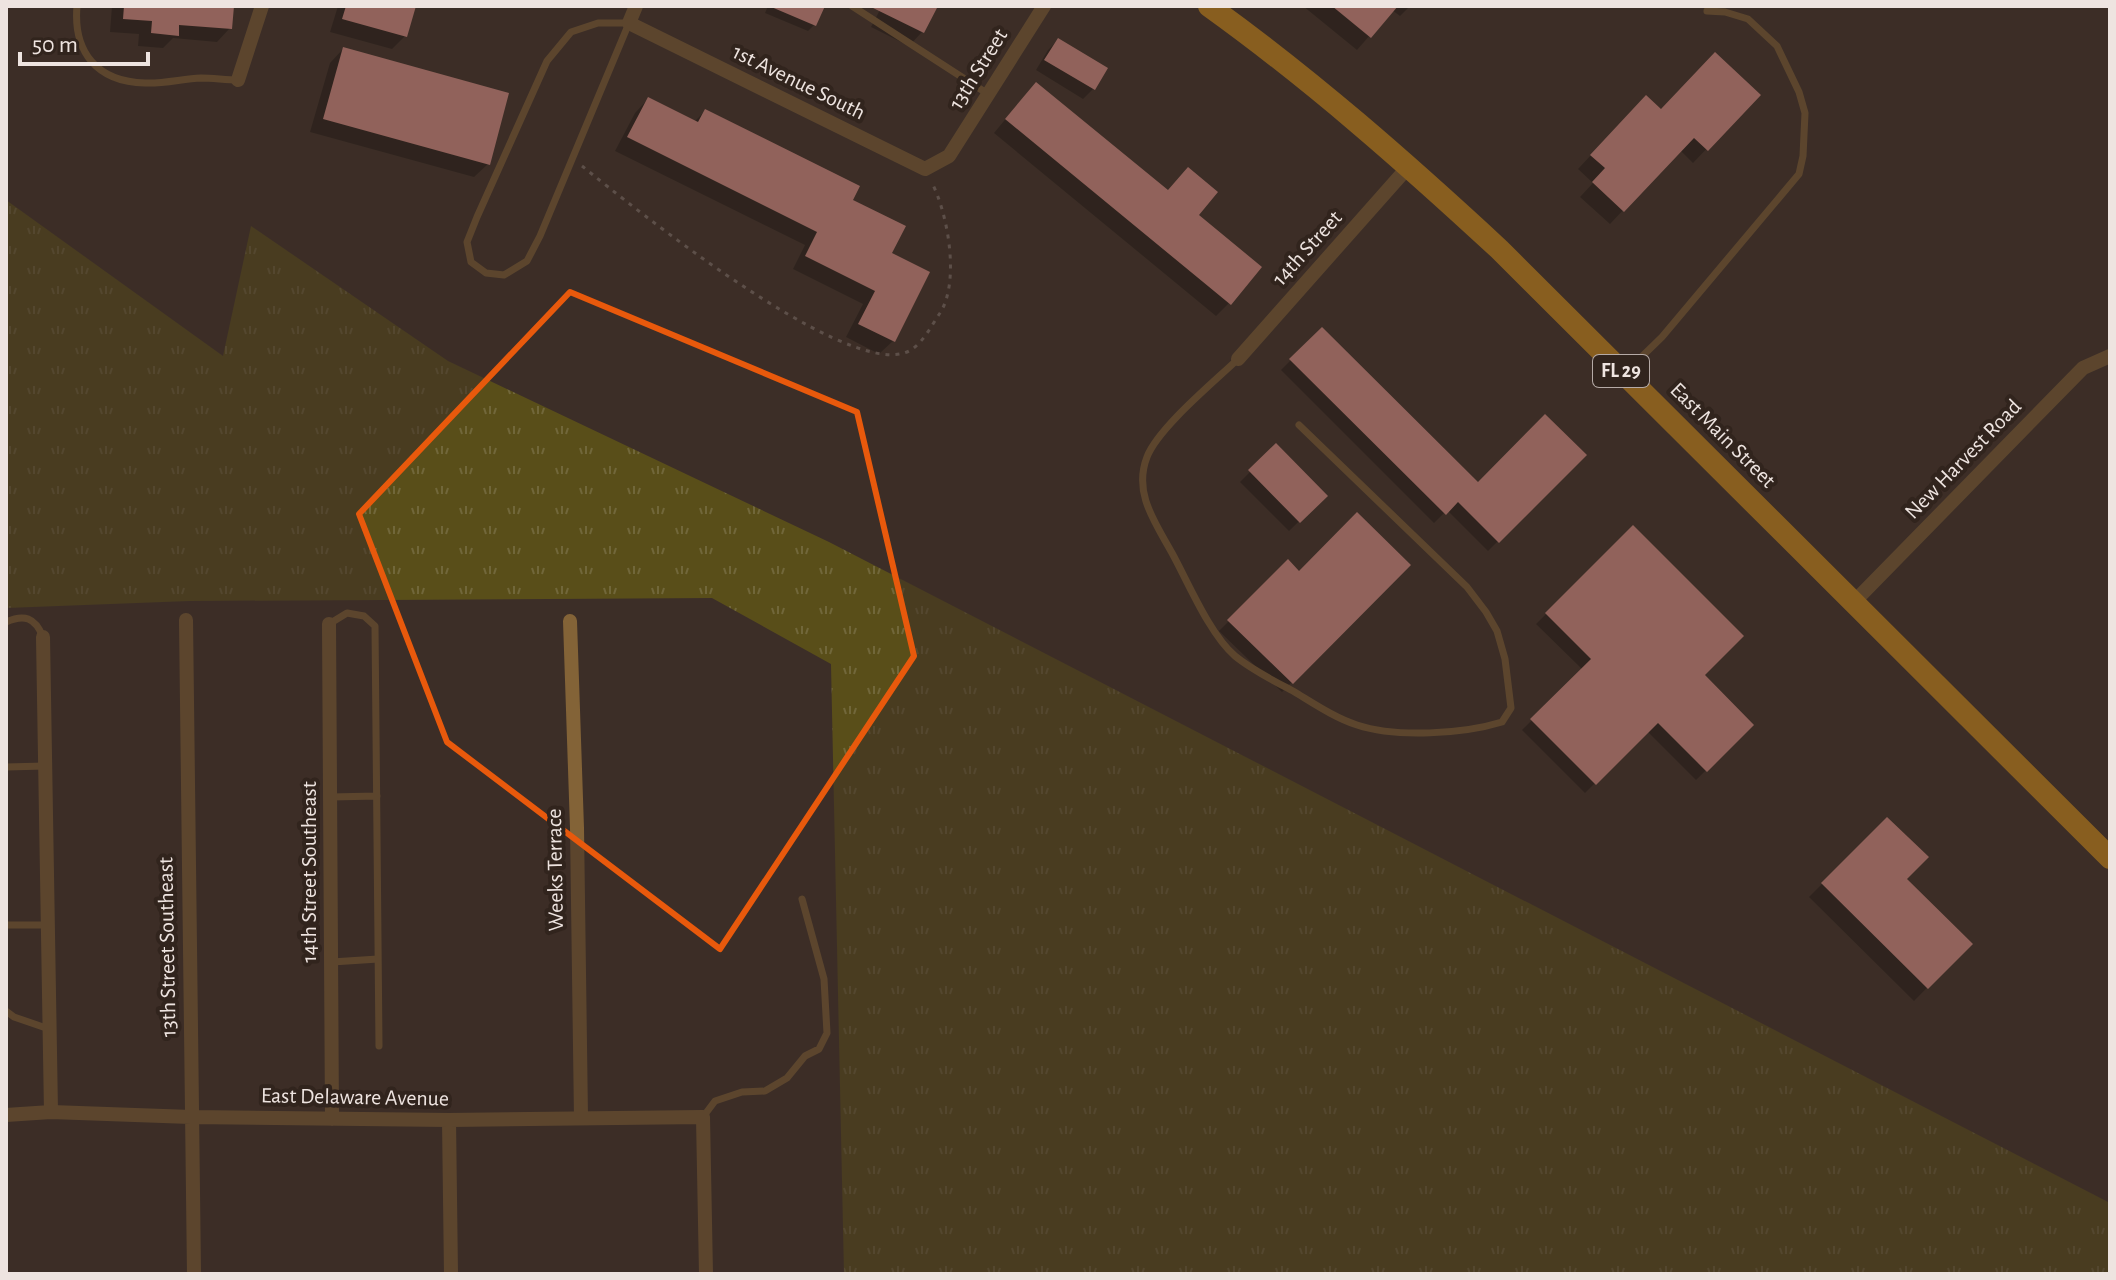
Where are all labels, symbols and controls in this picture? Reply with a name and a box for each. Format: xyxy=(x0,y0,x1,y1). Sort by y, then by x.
scale bar xyxy=(20,16,148,66)
street label: 13th Street xyxy=(945,25,1011,113)
text: 50 m xyxy=(32,33,78,57)
street label: 1st Avenue South xyxy=(729,40,869,124)
street label: 14th Street xyxy=(1268,206,1346,290)
road number: FL 29 xyxy=(1593,355,1649,387)
street label: East Main Street xyxy=(1666,378,1780,492)
street label: New Harvest Road xyxy=(1901,395,2025,523)
street label: 14th Street Southeast xyxy=(298,781,320,963)
street label: Weeks Terrace xyxy=(543,808,567,932)
street label: 13th Street Southeast xyxy=(154,857,180,1037)
street label: East Delaware Avenue xyxy=(261,1084,449,1110)

